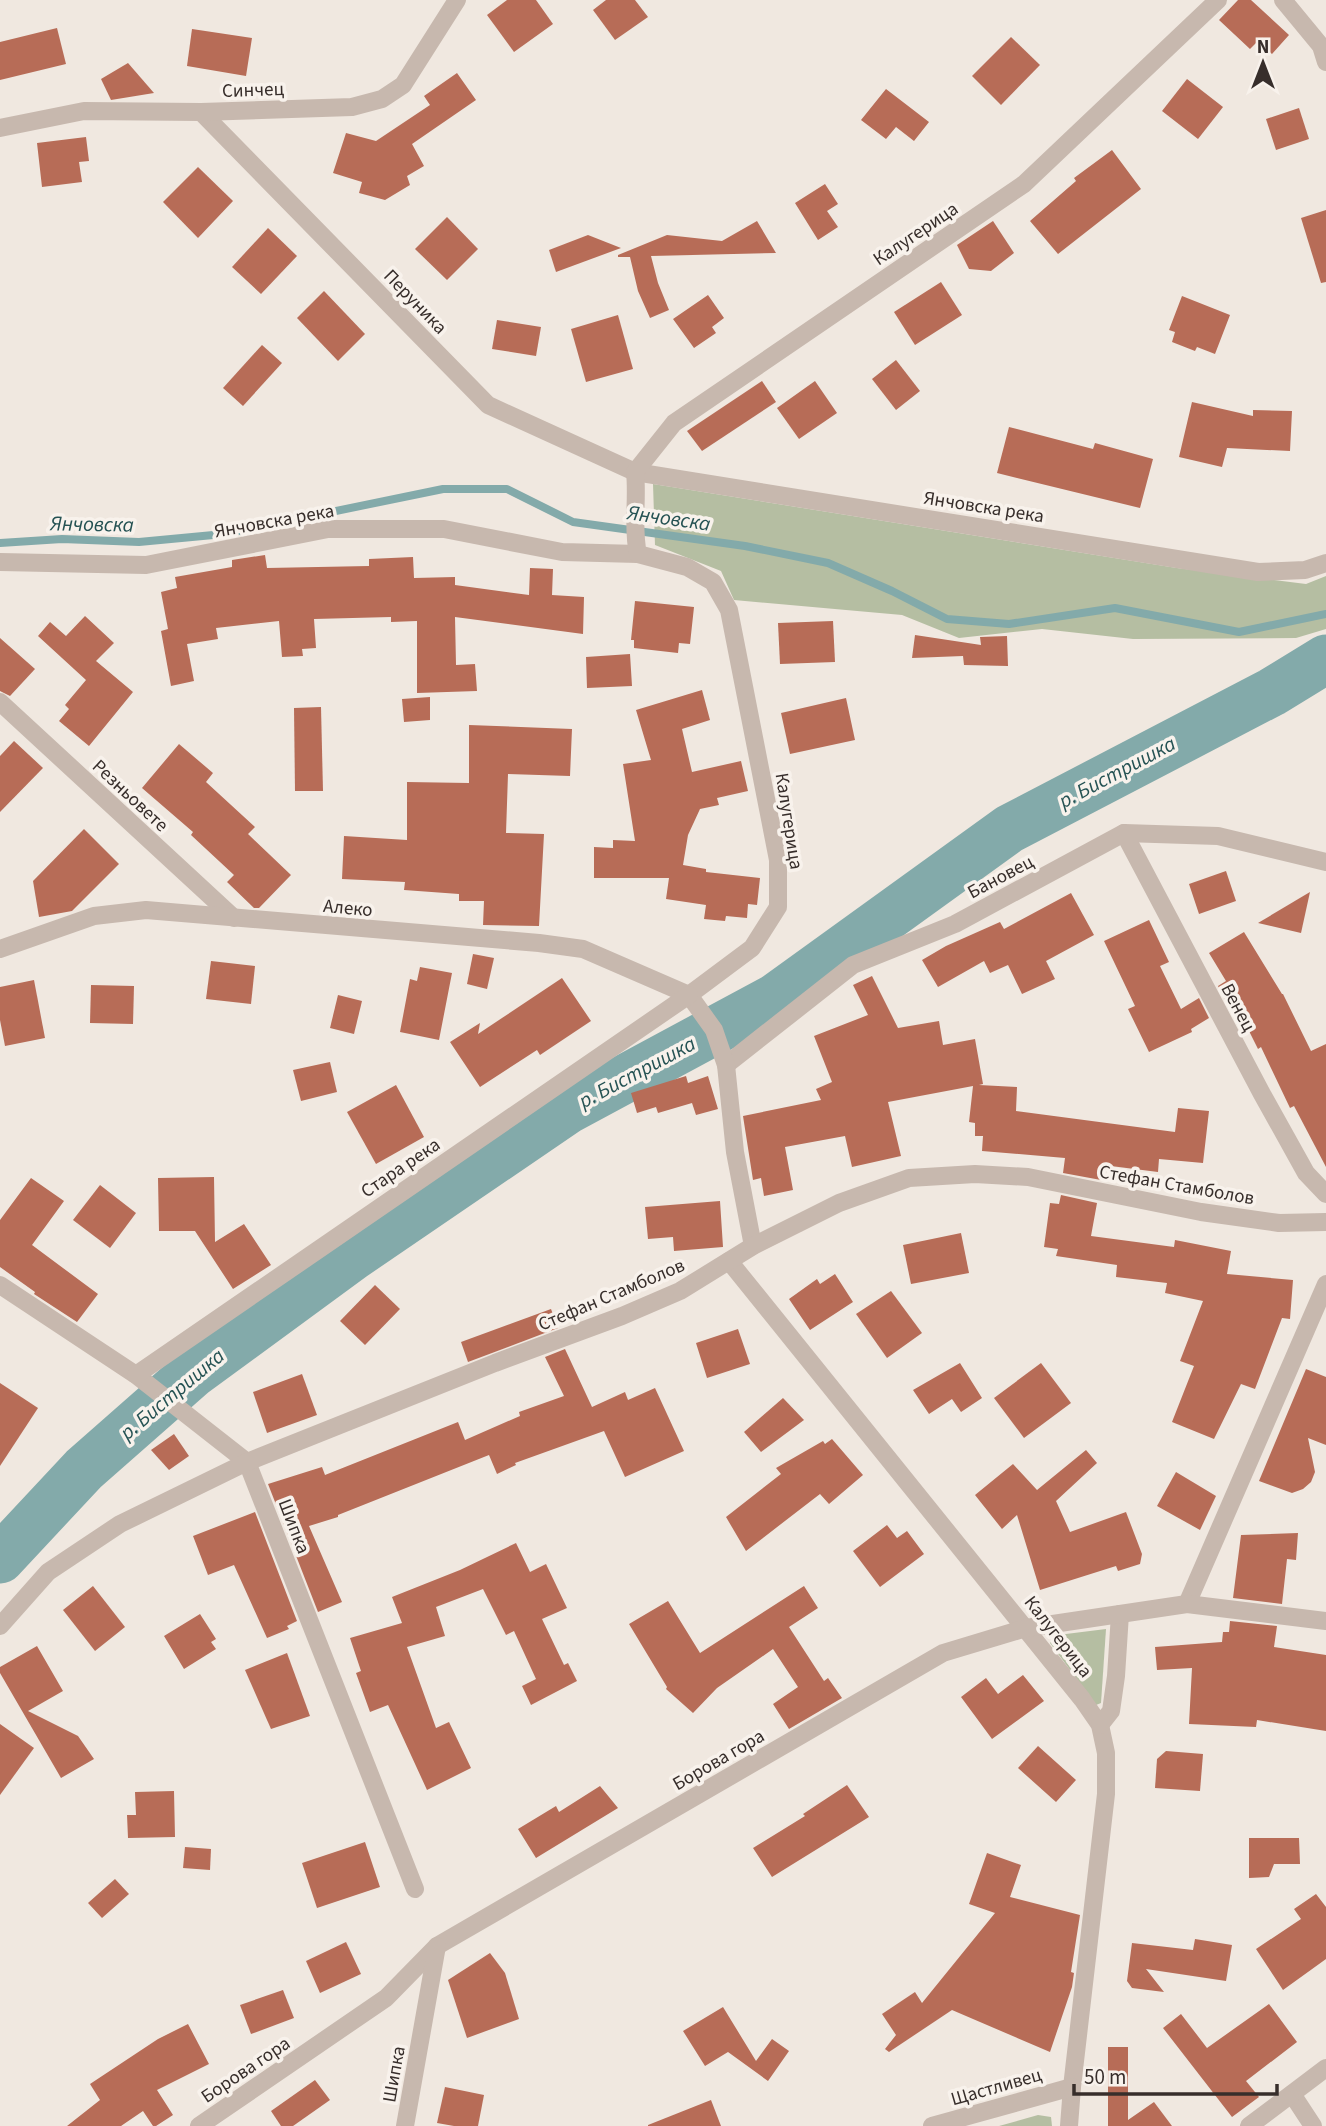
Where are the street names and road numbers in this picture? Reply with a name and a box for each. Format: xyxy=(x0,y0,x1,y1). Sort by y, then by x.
street label: Синчец xyxy=(222,76,285,105)
street label: Калугерица xyxy=(868,196,964,273)
street label: Перуника xyxy=(377,263,453,341)
street label: Янчовска река xyxy=(922,485,1046,530)
street label: Янчовска река xyxy=(212,498,336,545)
street label: Резньовете xyxy=(86,754,174,839)
street label: Калугерица xyxy=(768,771,809,871)
street label: Бановец xyxy=(963,848,1039,906)
street label: Алеко xyxy=(322,893,374,924)
street label: Венец xyxy=(1214,979,1262,1037)
street label: Стара река xyxy=(356,1132,446,1205)
street label: Стефан Стамболов xyxy=(1097,1159,1256,1212)
street label: Стефан Стамболов xyxy=(534,1252,689,1338)
street label: Шипка xyxy=(271,1495,316,1558)
street label: Калугерица xyxy=(1017,1590,1098,1684)
street label: Борова гора xyxy=(668,1723,770,1798)
street label: Борова гора xyxy=(196,2030,296,2110)
street label: Шипка xyxy=(376,2044,413,2105)
street label: Щастливец xyxy=(948,2061,1045,2113)

